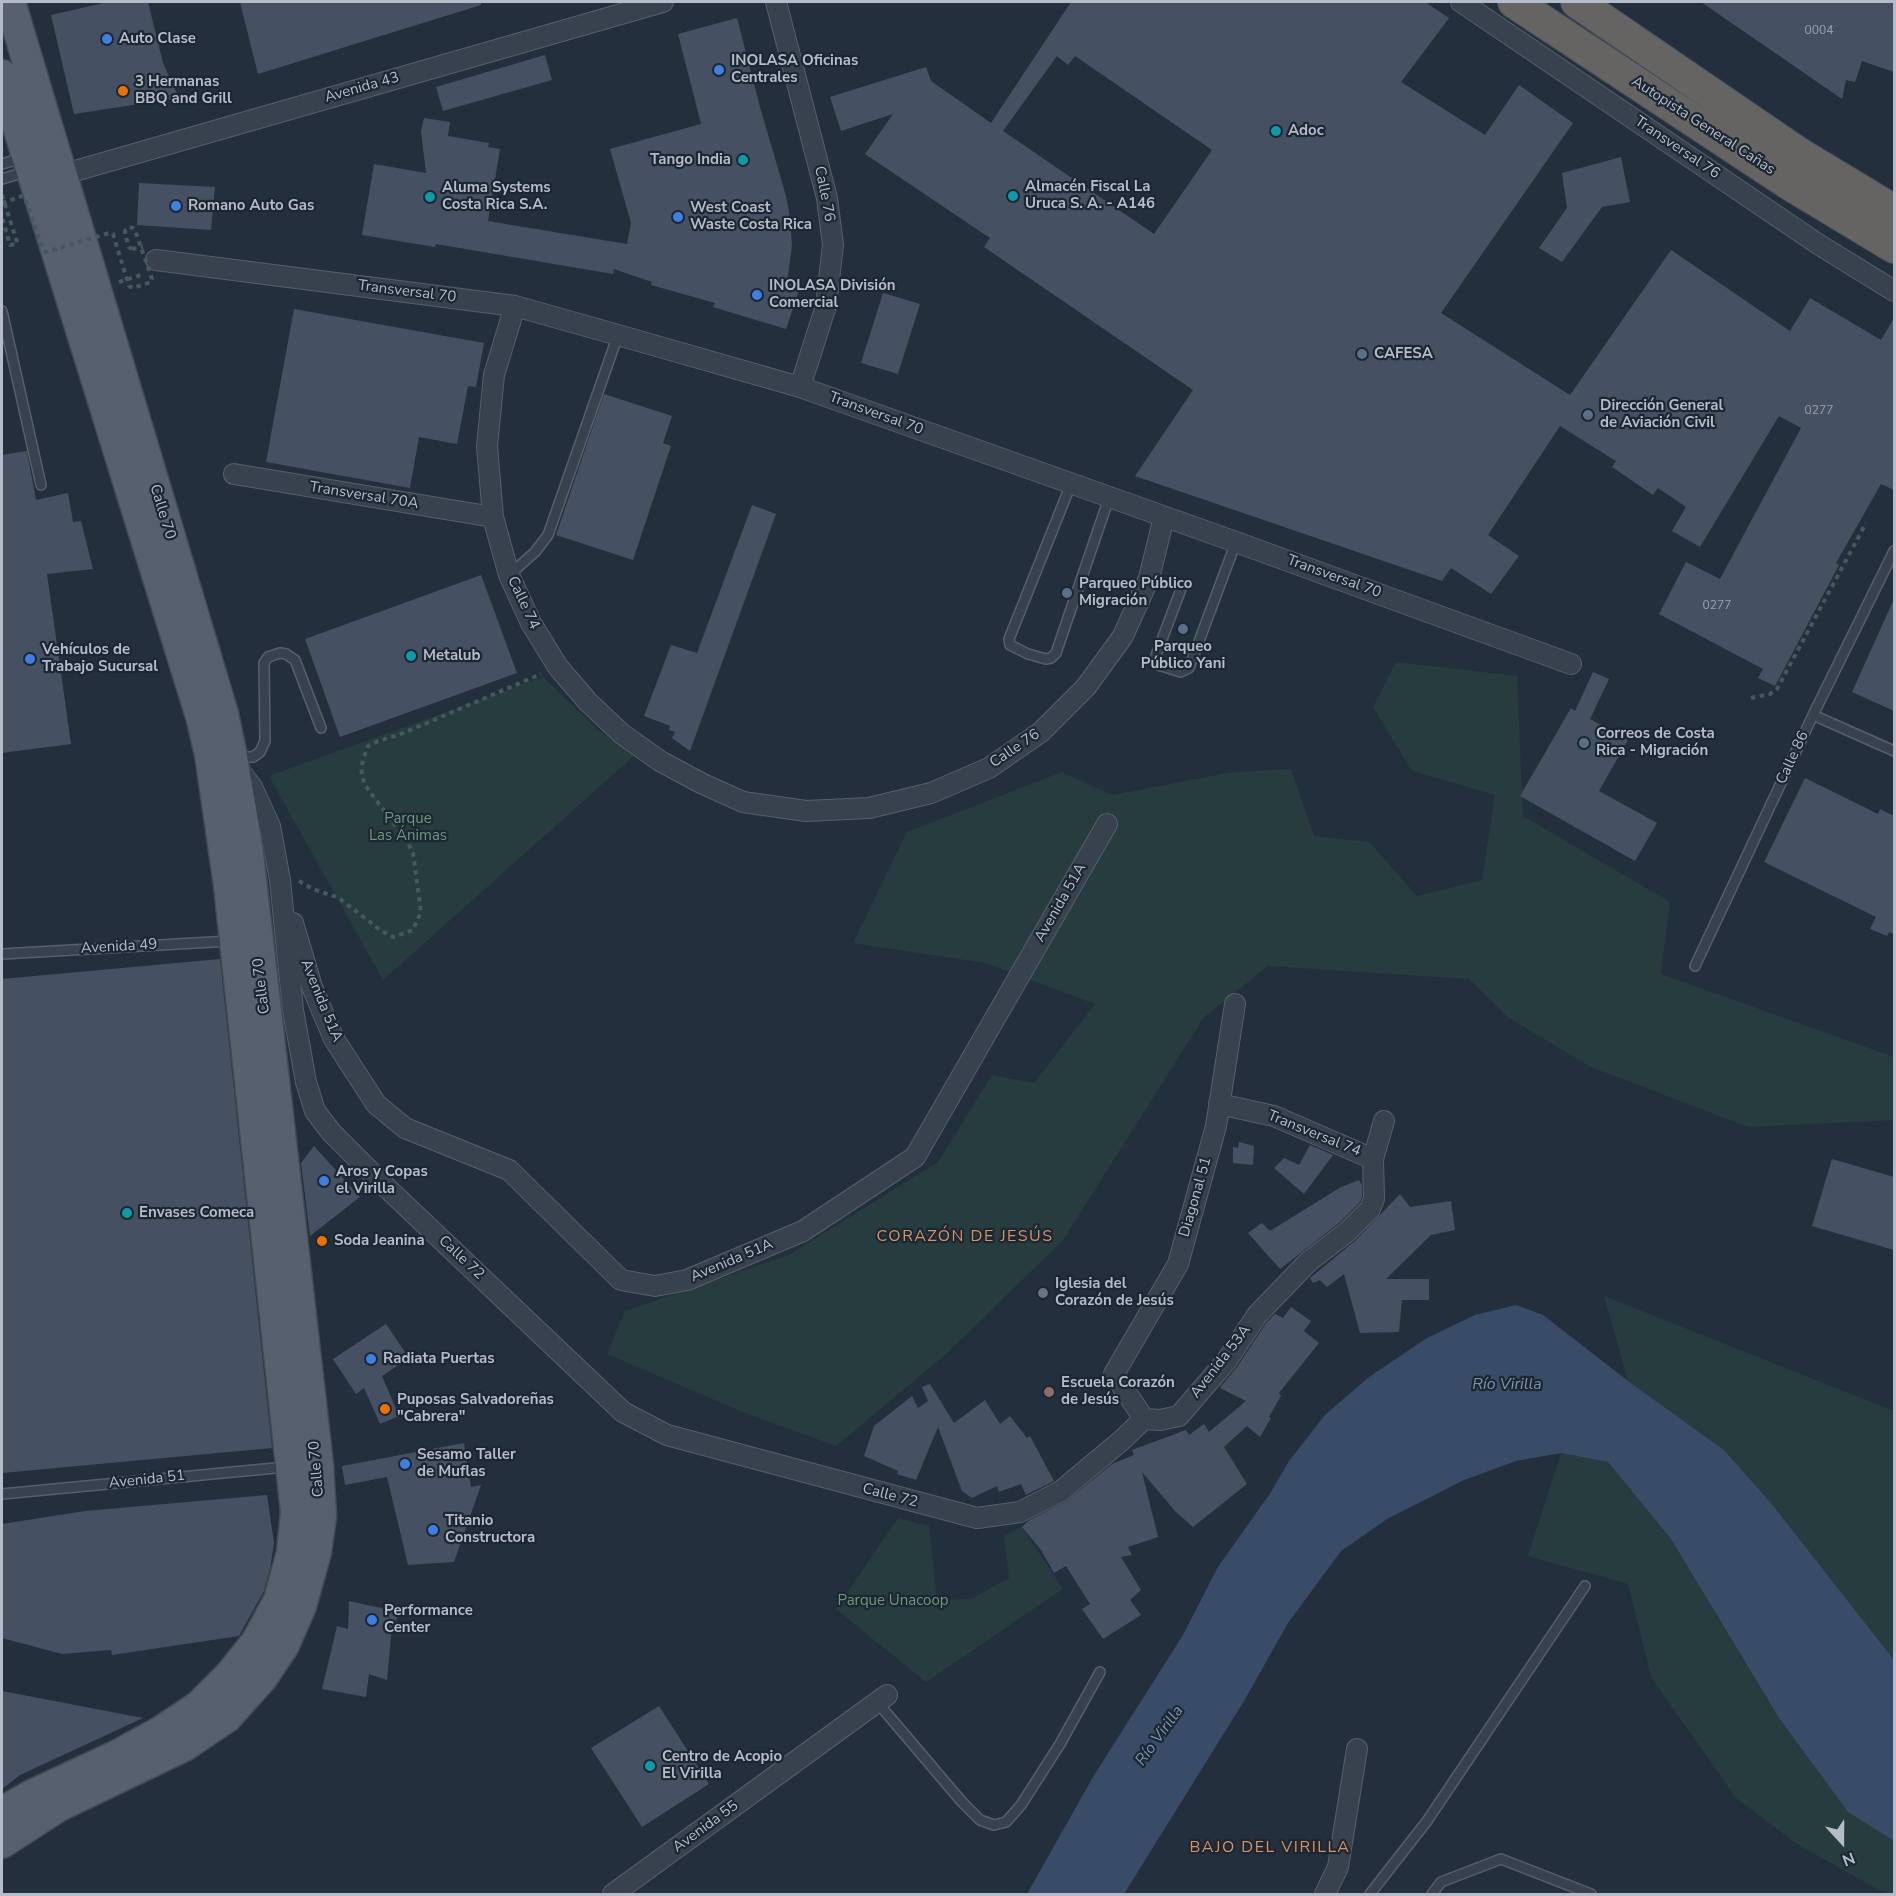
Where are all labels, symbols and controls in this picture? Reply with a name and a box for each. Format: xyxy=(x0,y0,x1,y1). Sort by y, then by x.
house number: 0004 xyxy=(1805,24,1833,38)
place label: Auto Clase xyxy=(119,30,196,48)
marker: Auto Clase xyxy=(100,32,114,46)
place label: INOLASA Oficinas Centrales xyxy=(731,52,858,87)
marker: INOLASA Oficinas Centrales xyxy=(712,63,726,77)
street label: Avenida 43 xyxy=(323,69,401,107)
place label: 3 Hermanas BBQ and Grill xyxy=(135,73,232,108)
street label: Autopista General Cañas xyxy=(1628,73,1778,179)
marker: 3 Hermanas BBQ and Grill xyxy=(116,84,130,98)
street label: Transversal 76 xyxy=(1631,113,1723,183)
place label: Adoc xyxy=(1288,122,1324,140)
marker: Adoc xyxy=(1269,124,1283,138)
place label: Tango India xyxy=(650,151,731,169)
marker: Tango India xyxy=(736,153,750,167)
street label: Calle 76 xyxy=(810,165,838,223)
place label: Almacén Fiscal La Uruca S. A. - A146 xyxy=(1025,178,1155,213)
place label: Aluma Systems Costa Rica S.A. xyxy=(442,179,551,214)
marker: Almacén Fiscal La Uruca S. A. - A146 xyxy=(1006,189,1020,203)
marker: Aluma Systems Costa Rica S.A. xyxy=(423,190,437,204)
place label: Romano Auto Gas xyxy=(188,197,314,215)
marker: Romano Auto Gas xyxy=(169,199,183,213)
place label: West Coast Waste Costa Rica xyxy=(690,199,812,234)
marker: West Coast Waste Costa Rica xyxy=(671,210,685,224)
street label: Transversal 70 xyxy=(357,277,457,307)
place label: INOLASA División Comercial xyxy=(769,277,896,312)
marker: INOLASA División Comercial xyxy=(750,288,764,302)
place label: CAFESA xyxy=(1374,345,1433,363)
marker: CAFESA xyxy=(1355,347,1369,361)
street label: Transversal 70 xyxy=(826,389,926,439)
place label: Dirección General de Aviación Civil xyxy=(1600,397,1723,432)
house number: 0277 xyxy=(1805,404,1833,418)
marker: Dirección General de Aviación Civil xyxy=(1581,408,1595,422)
street label: Transversal 70A xyxy=(308,479,420,513)
street label: Calle 70 xyxy=(145,482,179,542)
street label: Transversal 70 xyxy=(1284,552,1384,602)
street label: Calle 74 xyxy=(503,574,543,632)
place label: Parqueo Público Migración xyxy=(1079,575,1192,610)
marker: Parqueo Público Migración xyxy=(1060,586,1074,600)
house number: 0277 xyxy=(1703,599,1731,613)
marker: Parqueo Público Yani xyxy=(1176,622,1190,636)
place label: Parqueo Público Yani xyxy=(1141,638,1225,673)
place label: Vehículos de Trabajo Sucursal xyxy=(42,641,158,676)
place label: Metalub xyxy=(423,647,481,665)
marker: Metalub xyxy=(404,649,418,663)
marker: Vehículos de Trabajo Sucursal xyxy=(23,652,37,666)
place label: Correos de Costa Rica - Migración xyxy=(1596,725,1715,760)
street label: Calle 76 xyxy=(987,726,1043,772)
street label: Calle 86 xyxy=(1773,729,1813,787)
marker: Correos de Costa Rica - Migración xyxy=(1577,736,1591,750)
park label: Parque Las Ánimas xyxy=(369,810,447,845)
street label: Avenida 51A xyxy=(1031,861,1091,945)
street label: Avenida 49 xyxy=(80,936,158,958)
street label: Calle 70 xyxy=(250,957,274,1015)
street label: Avenida 51A xyxy=(296,957,346,1045)
street label: Transversal 74 xyxy=(1265,1107,1363,1161)
street label: Diagonal 51 xyxy=(1176,1155,1216,1239)
place label: Aros y Copas el Virilla xyxy=(336,1163,428,1198)
marker: Aros y Copas el Virilla xyxy=(317,1174,331,1188)
place label: Envases Comeca xyxy=(139,1204,254,1222)
marker: Envases Comeca xyxy=(120,1206,134,1220)
district label: CORAZÓN DE JESÚS xyxy=(876,1227,1054,1247)
place label: Soda Jeanina xyxy=(334,1232,425,1250)
street label: Calle 72 xyxy=(434,1232,488,1284)
marker: Soda Jeanina xyxy=(315,1234,329,1248)
street label: Avenida 51A xyxy=(688,1236,776,1286)
place label: Iglesia del Corazón de Jesús xyxy=(1055,1275,1174,1310)
marker: Iglesia del Corazón de Jesús xyxy=(1036,1286,1050,1300)
street label: Avenida 53A xyxy=(1187,1322,1255,1402)
place label: Radiata Puertas xyxy=(383,1350,495,1368)
marker: Radiata Puertas xyxy=(364,1352,378,1366)
place label: Escuela Corazón de Jesús xyxy=(1061,1374,1175,1409)
water label: Río Virilla xyxy=(1472,1375,1542,1395)
marker: Escuela Corazón de Jesús xyxy=(1042,1385,1056,1399)
place label: Puposas Salvadoreñas "Cabrera" xyxy=(397,1391,554,1426)
marker: Puposas Salvadoreñas "Cabrera" xyxy=(378,1402,392,1416)
street label: Calle 70 xyxy=(306,1440,328,1498)
place label: Sesamo Taller de Muflas xyxy=(417,1446,516,1481)
marker: Sesamo Taller de Muflas xyxy=(398,1457,412,1471)
street label: Avenida 51 xyxy=(108,1467,186,1493)
street label: Calle 72 xyxy=(860,1480,920,1512)
place label: Titanio Constructora xyxy=(445,1512,535,1547)
marker: Titanio Constructora xyxy=(426,1523,440,1537)
park label: Parque Unacoop xyxy=(838,1592,948,1610)
place label: Performance Center xyxy=(384,1602,473,1637)
marker: Performance Center xyxy=(365,1613,379,1627)
water label: Río Virilla xyxy=(1132,1702,1188,1770)
place label: Centro de Acopio El Virilla xyxy=(662,1748,782,1783)
marker: Centro de Acopio El Virilla xyxy=(643,1759,657,1773)
street label: Avenida 55 xyxy=(670,1797,742,1857)
north arrow xyxy=(1812,1812,1872,1872)
district label: BAJO DEL VIRILLA xyxy=(1190,1838,1350,1858)
text: N xyxy=(1839,1846,1858,1871)

